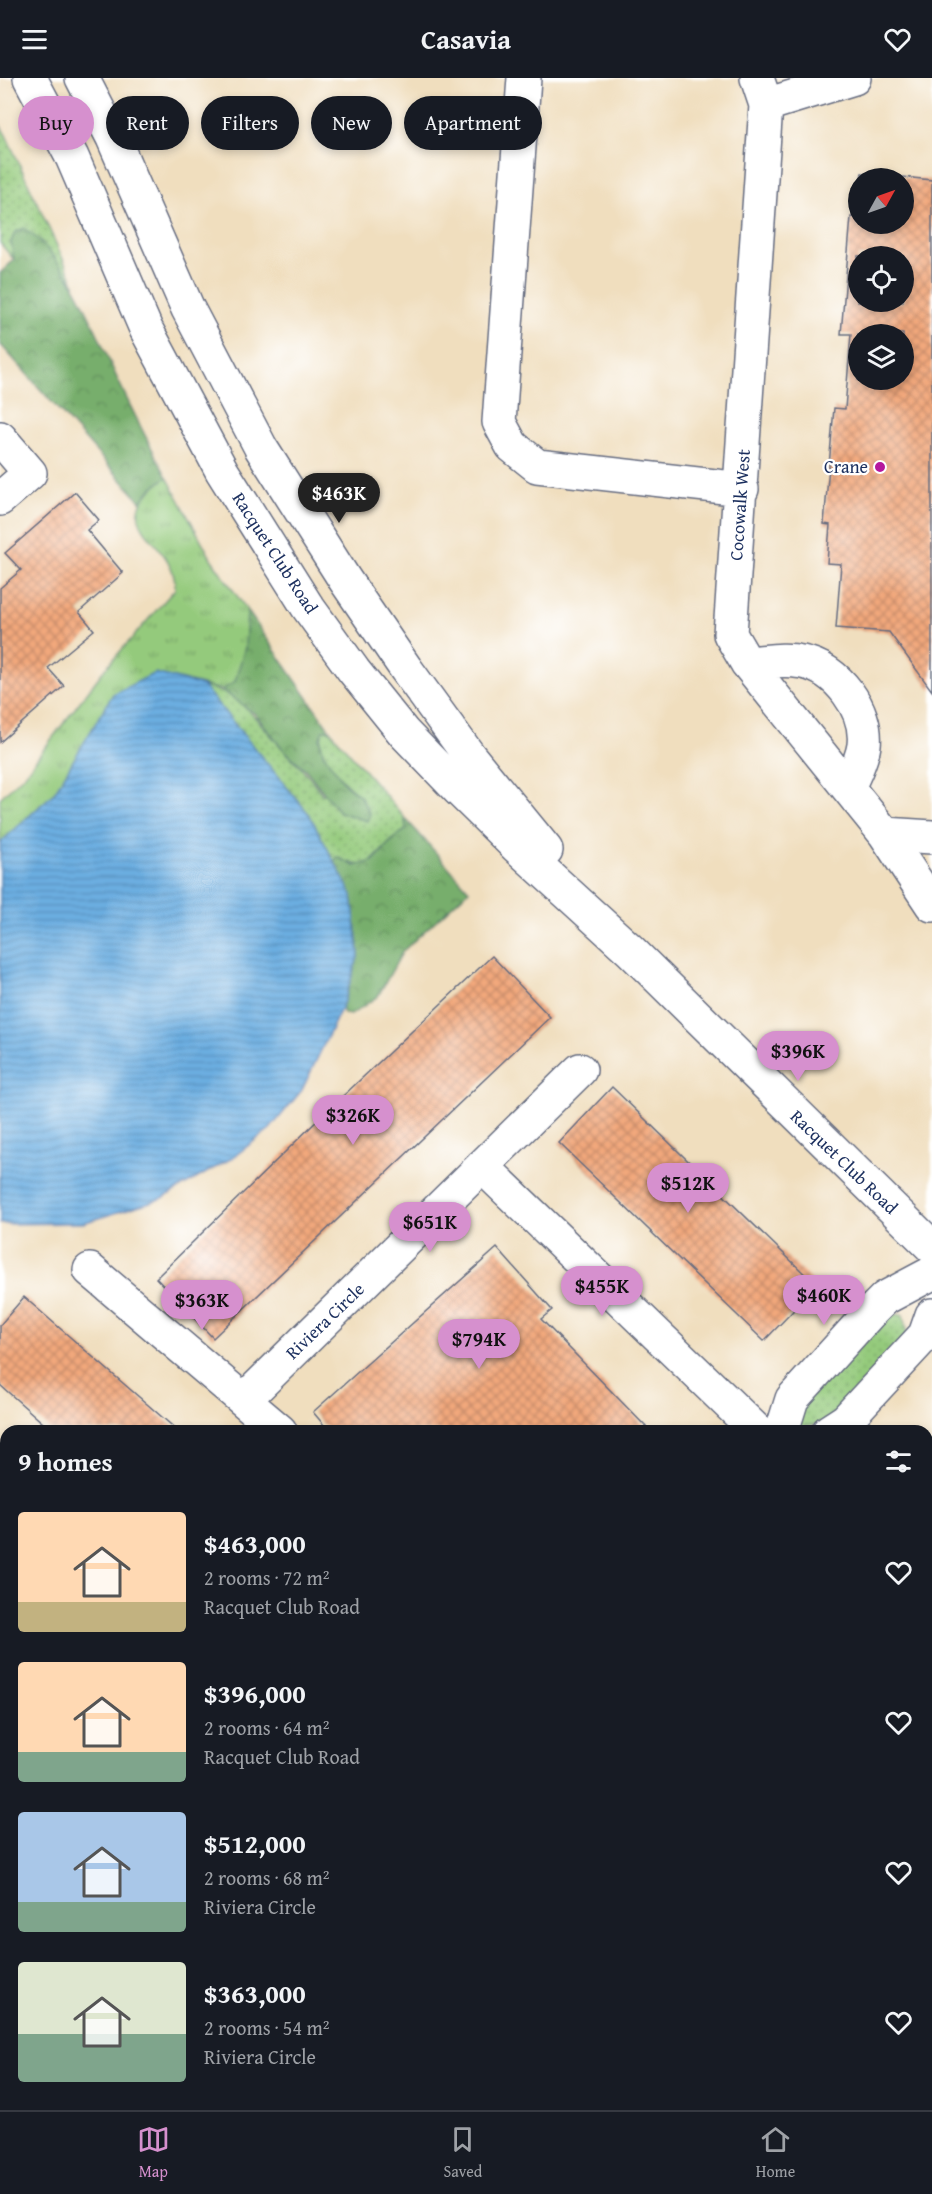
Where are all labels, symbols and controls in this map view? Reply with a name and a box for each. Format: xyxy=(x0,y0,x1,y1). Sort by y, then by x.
text: Casavia xyxy=(421,19,511,59)
icon: menu xyxy=(18,23,51,56)
icon: heart xyxy=(881,23,914,56)
chip: Buy xyxy=(18,96,94,150)
chip: Rent xyxy=(106,96,189,150)
chip: Filters xyxy=(201,96,299,150)
chip: New xyxy=(311,96,392,150)
chip: Apartment xyxy=(404,96,542,150)
north arrow xyxy=(848,168,914,234)
map controls xyxy=(848,168,914,390)
button: locate xyxy=(848,246,914,312)
button: layers xyxy=(848,324,914,390)
street label: Cocowalk West xyxy=(722,448,757,562)
place label: Crane xyxy=(824,453,868,480)
marker: Crane xyxy=(873,460,887,474)
pin: $463K xyxy=(297,473,381,524)
text: $463K xyxy=(312,478,366,507)
street label: Racquet Club Road xyxy=(226,487,325,619)
pin: $396K xyxy=(756,1031,840,1082)
text: $396K xyxy=(771,1036,825,1065)
pin: $326K xyxy=(311,1095,395,1146)
text: $326K xyxy=(326,1100,380,1129)
street label: Racquet Club Road xyxy=(784,1103,904,1220)
pin: $512K xyxy=(646,1163,730,1214)
text: $512K xyxy=(661,1168,715,1197)
pin: $651K xyxy=(388,1202,472,1253)
text: $651K xyxy=(403,1207,457,1236)
pin: $455K xyxy=(560,1266,644,1317)
text: $455K xyxy=(575,1271,629,1300)
pin: $460K xyxy=(782,1275,866,1326)
street label: Riviera Circle xyxy=(279,1276,370,1365)
pin: $363K xyxy=(160,1280,244,1331)
text: $460K xyxy=(797,1280,851,1309)
text: $363K xyxy=(175,1285,229,1314)
pin: $794K xyxy=(437,1319,521,1370)
text: $794K xyxy=(452,1324,506,1353)
text: 9 homes xyxy=(18,1442,113,1481)
icon: filters xyxy=(882,1445,915,1478)
text: $463,000 xyxy=(204,1524,306,1563)
icon: home xyxy=(66,1536,138,1608)
icon: heart xyxy=(882,1556,915,1589)
text: 2 rooms · 72 m² xyxy=(204,1563,330,1592)
text: Racquet Club Road xyxy=(204,1592,360,1621)
text: $396,000 xyxy=(204,1674,306,1713)
icon: home xyxy=(66,1686,138,1758)
icon: heart xyxy=(882,1706,915,1739)
text: 2 rooms · 64 m² xyxy=(204,1713,330,1742)
text: Racquet Club Road xyxy=(204,1742,360,1771)
text: $512,000 xyxy=(204,1824,306,1863)
icon: home xyxy=(66,1836,138,1908)
icon: heart xyxy=(882,1856,915,1889)
text: 2 rooms · 68 m² xyxy=(204,1863,330,1892)
text: Riviera Circle xyxy=(204,1892,316,1921)
text: $363,000 xyxy=(204,1974,306,2013)
icon: home xyxy=(66,1986,138,2058)
icon: heart xyxy=(882,2006,915,2039)
text: 2 rooms · 54 m² xyxy=(204,2013,330,2042)
text: Riviera Circle xyxy=(204,2042,316,2071)
tab: Map xyxy=(137,2123,170,2183)
tab: Saved xyxy=(443,2123,482,2183)
tab: Home xyxy=(756,2123,795,2183)

